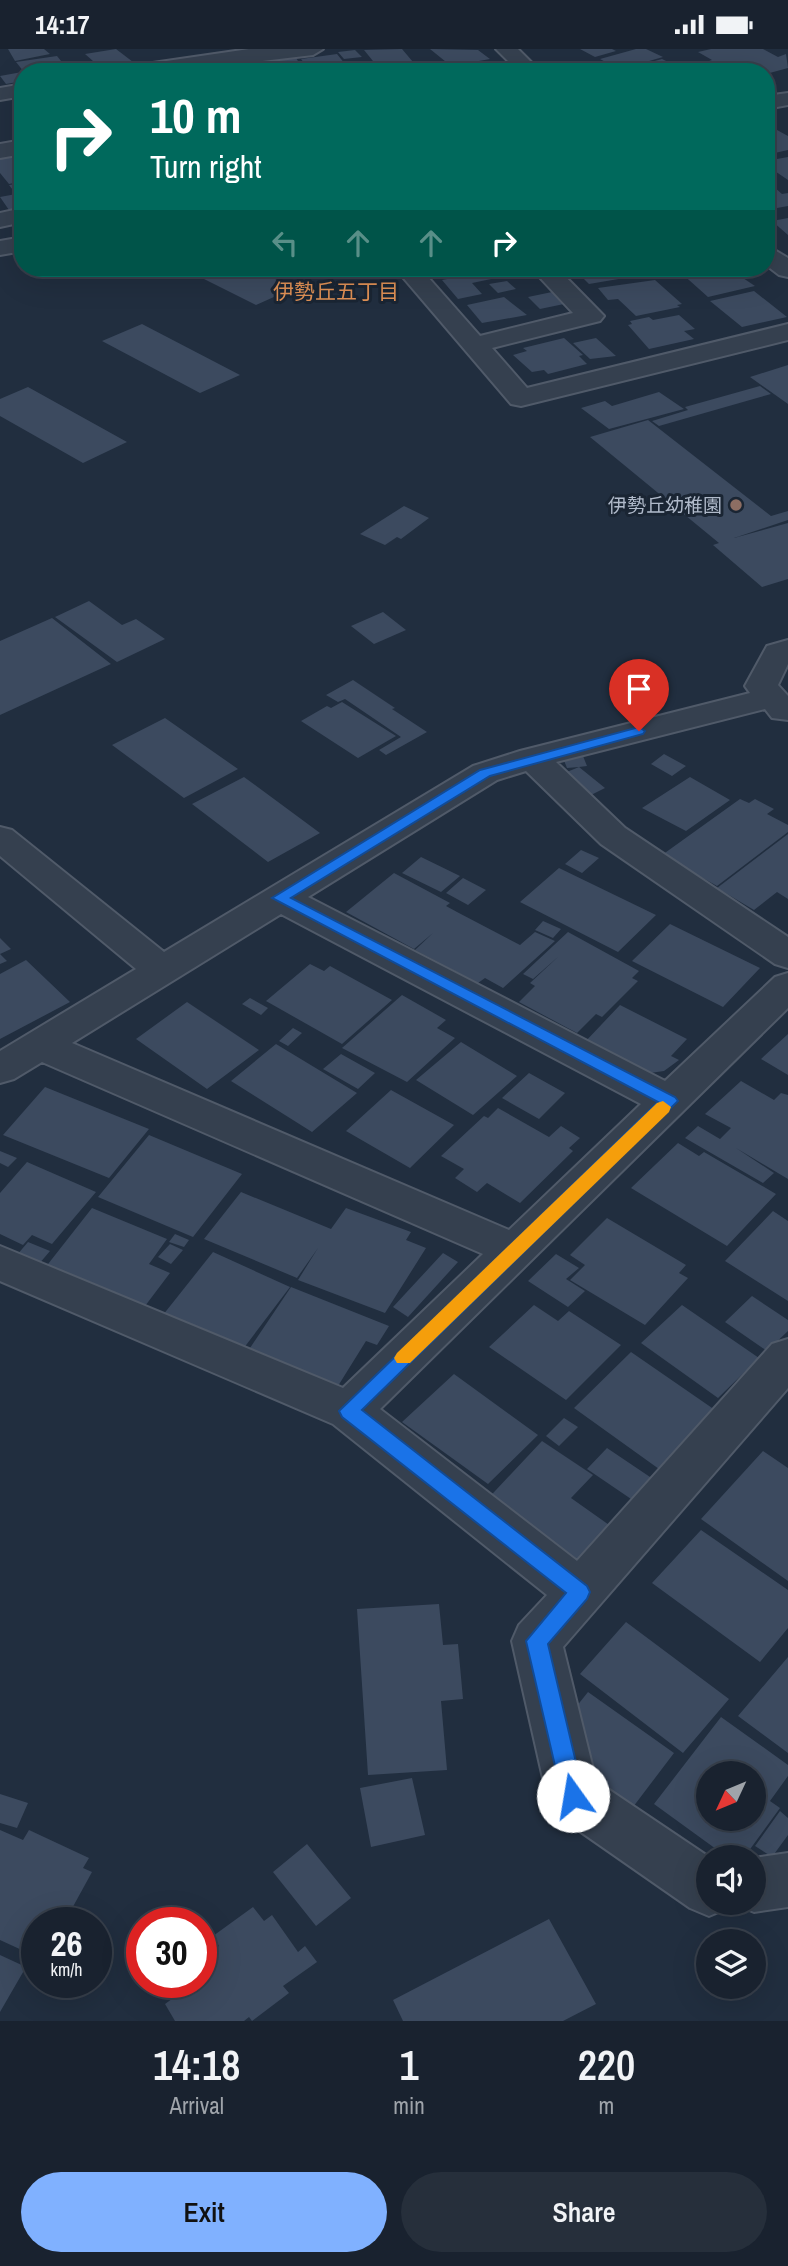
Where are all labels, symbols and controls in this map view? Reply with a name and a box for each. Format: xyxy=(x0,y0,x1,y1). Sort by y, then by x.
text: 14:17 xyxy=(35,7,90,42)
text: 10 m xyxy=(150,82,242,148)
icon: right xyxy=(35,91,126,182)
text: Turn right xyxy=(150,145,262,188)
icon: left xyxy=(266,224,304,262)
icon: ahead xyxy=(339,224,377,262)
icon: ahead xyxy=(412,224,450,262)
icon: right xyxy=(485,224,523,262)
district label: 伊勢丘五丁目 xyxy=(273,277,399,306)
place label: 伊勢丘幼稚園 xyxy=(608,492,722,518)
marker: 伊勢丘幼稚園 xyxy=(728,497,744,513)
pin xyxy=(609,659,669,731)
icon: arrive xyxy=(620,670,658,708)
position arrow xyxy=(536,1759,610,1833)
north arrow xyxy=(696,1761,766,1831)
map controls xyxy=(696,1761,766,1999)
button: sound xyxy=(696,1845,766,1915)
speed limit sign: 30 xyxy=(126,1907,217,1998)
text: 26 xyxy=(51,1920,82,1967)
button: layers xyxy=(696,1929,766,1999)
text: km/h xyxy=(51,1957,83,1982)
text: 14:18 xyxy=(153,2037,240,2093)
text: 1 xyxy=(399,2037,419,2093)
text: 220 xyxy=(578,2037,635,2093)
text: Arrival xyxy=(169,2090,224,2121)
text: min xyxy=(393,2090,425,2121)
text: m xyxy=(599,2090,614,2121)
button: Exit xyxy=(21,2172,387,2252)
button: Share xyxy=(401,2172,767,2252)

